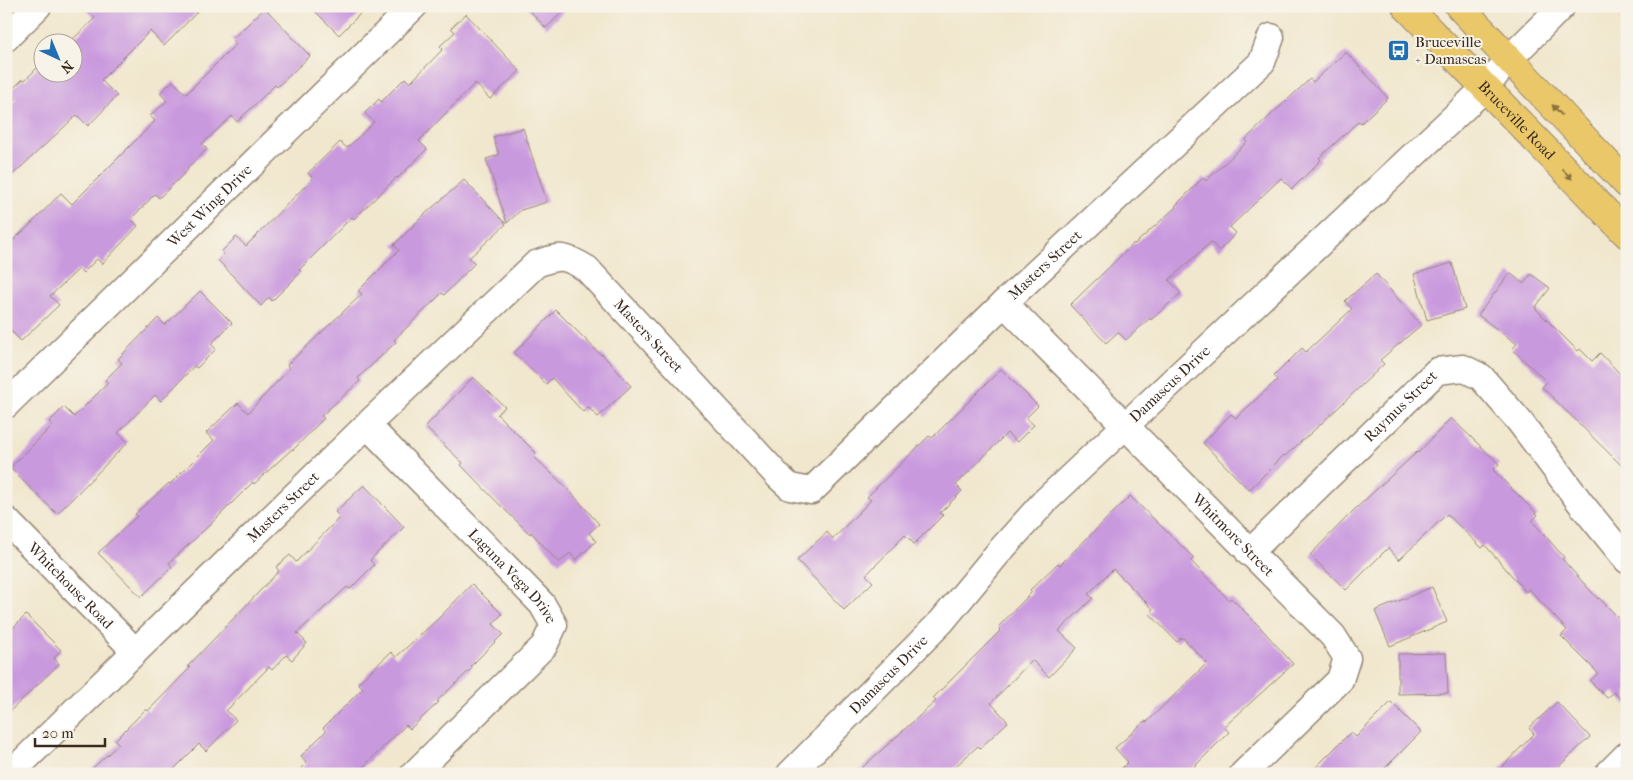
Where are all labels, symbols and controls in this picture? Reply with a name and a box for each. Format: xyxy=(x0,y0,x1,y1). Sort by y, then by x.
north arrow xyxy=(32,32,82,82)
place label: Bruceville + Damascas xyxy=(1415,33,1487,68)
bus stop icon: Bruceville + Damascas xyxy=(1387,39,1411,63)
text: N xyxy=(57,57,76,77)
street label: Bruceville Road xyxy=(1474,77,1559,164)
one-way arrow xyxy=(1551,105,1563,117)
street label: West Wing Drive xyxy=(163,160,256,252)
one-way arrow xyxy=(1561,167,1573,179)
street label: Masters Street xyxy=(1005,226,1086,303)
street label: Masters Street xyxy=(610,295,687,377)
street label: Damascus Drive xyxy=(1126,341,1214,426)
street label: Raymus Street xyxy=(1360,366,1441,446)
street label: Masters Street xyxy=(243,467,323,546)
street label: Whitmore Street xyxy=(1188,489,1278,581)
street label: Laguna Vega Drive xyxy=(464,525,561,627)
street label: Whitehouse Road xyxy=(23,538,118,633)
street label: Damascus Drive xyxy=(846,631,932,718)
scale bar xyxy=(35,715,105,747)
text: 20 m xyxy=(42,724,74,742)

